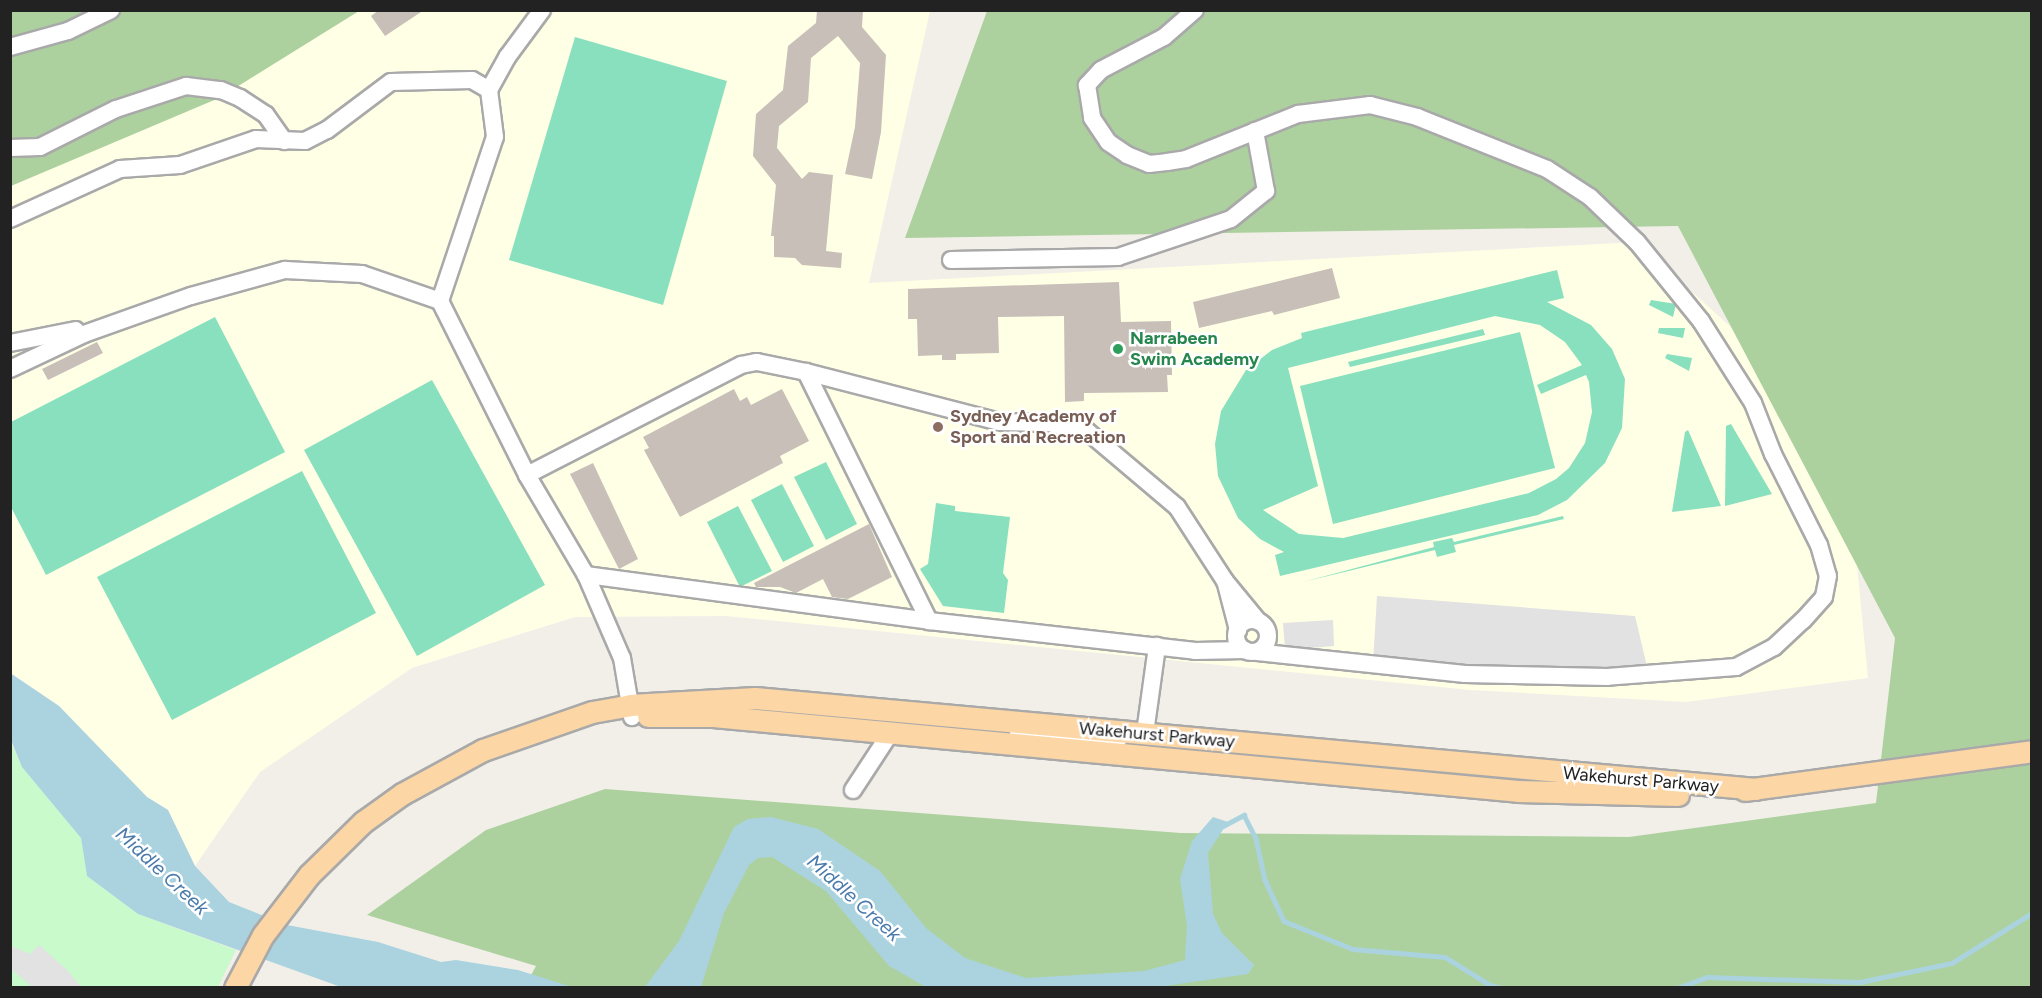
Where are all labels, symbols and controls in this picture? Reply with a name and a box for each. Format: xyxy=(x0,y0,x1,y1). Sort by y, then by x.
place label: Narrabeen Swim Academy xyxy=(1130,328,1259,370)
marker: Narrabeen Swim Academy xyxy=(1111,342,1125,356)
place label: Sydney Academy of Sport and Recreation xyxy=(950,406,1126,448)
marker: Sydney Academy of Sport and Recreation xyxy=(931,420,945,434)
street label: Wakehurst Parkway xyxy=(1078,717,1236,753)
street label: Wakehurst Parkway xyxy=(1562,762,1720,798)
water label: Middle Creek xyxy=(111,822,213,920)
water label: Middle Creek xyxy=(802,850,906,946)

